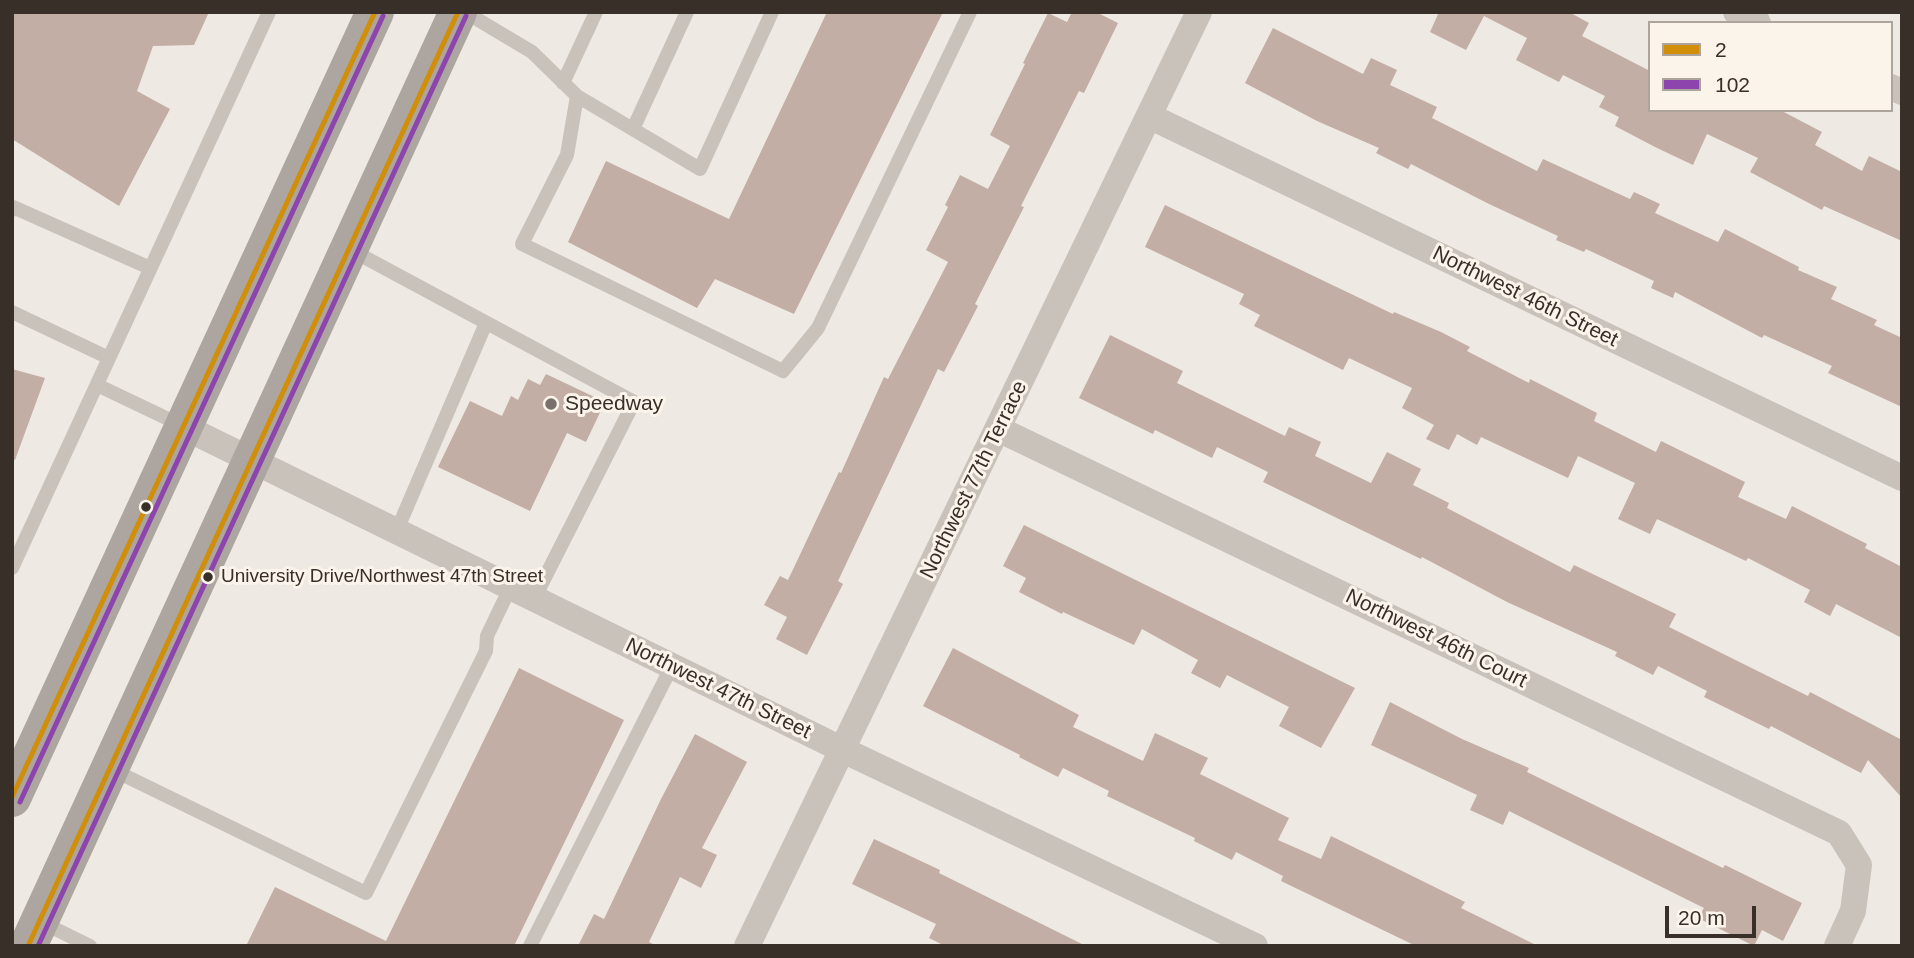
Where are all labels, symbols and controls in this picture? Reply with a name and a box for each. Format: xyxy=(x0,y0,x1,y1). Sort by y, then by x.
legend xyxy=(1648,21,1893,112)
text: 2 xyxy=(1715,38,1727,61)
text: 102 xyxy=(1715,73,1750,96)
street label: Northwest 46th Street xyxy=(1428,241,1622,353)
street label: Northwest 77th Terrace xyxy=(915,377,1033,583)
place label: Speedway xyxy=(565,391,663,417)
marker: Speedway xyxy=(543,396,559,412)
unlabelled marker xyxy=(139,500,153,514)
place label: University Drive/Northwest 47th Street xyxy=(221,566,543,588)
marker: University Drive/Northwest 47th Street xyxy=(201,570,215,584)
street label: Northwest 46th Court xyxy=(1341,584,1531,694)
street label: Northwest 47th Street xyxy=(621,633,815,745)
scale bar xyxy=(1669,892,1760,936)
text: 20 m xyxy=(1678,906,1725,929)

